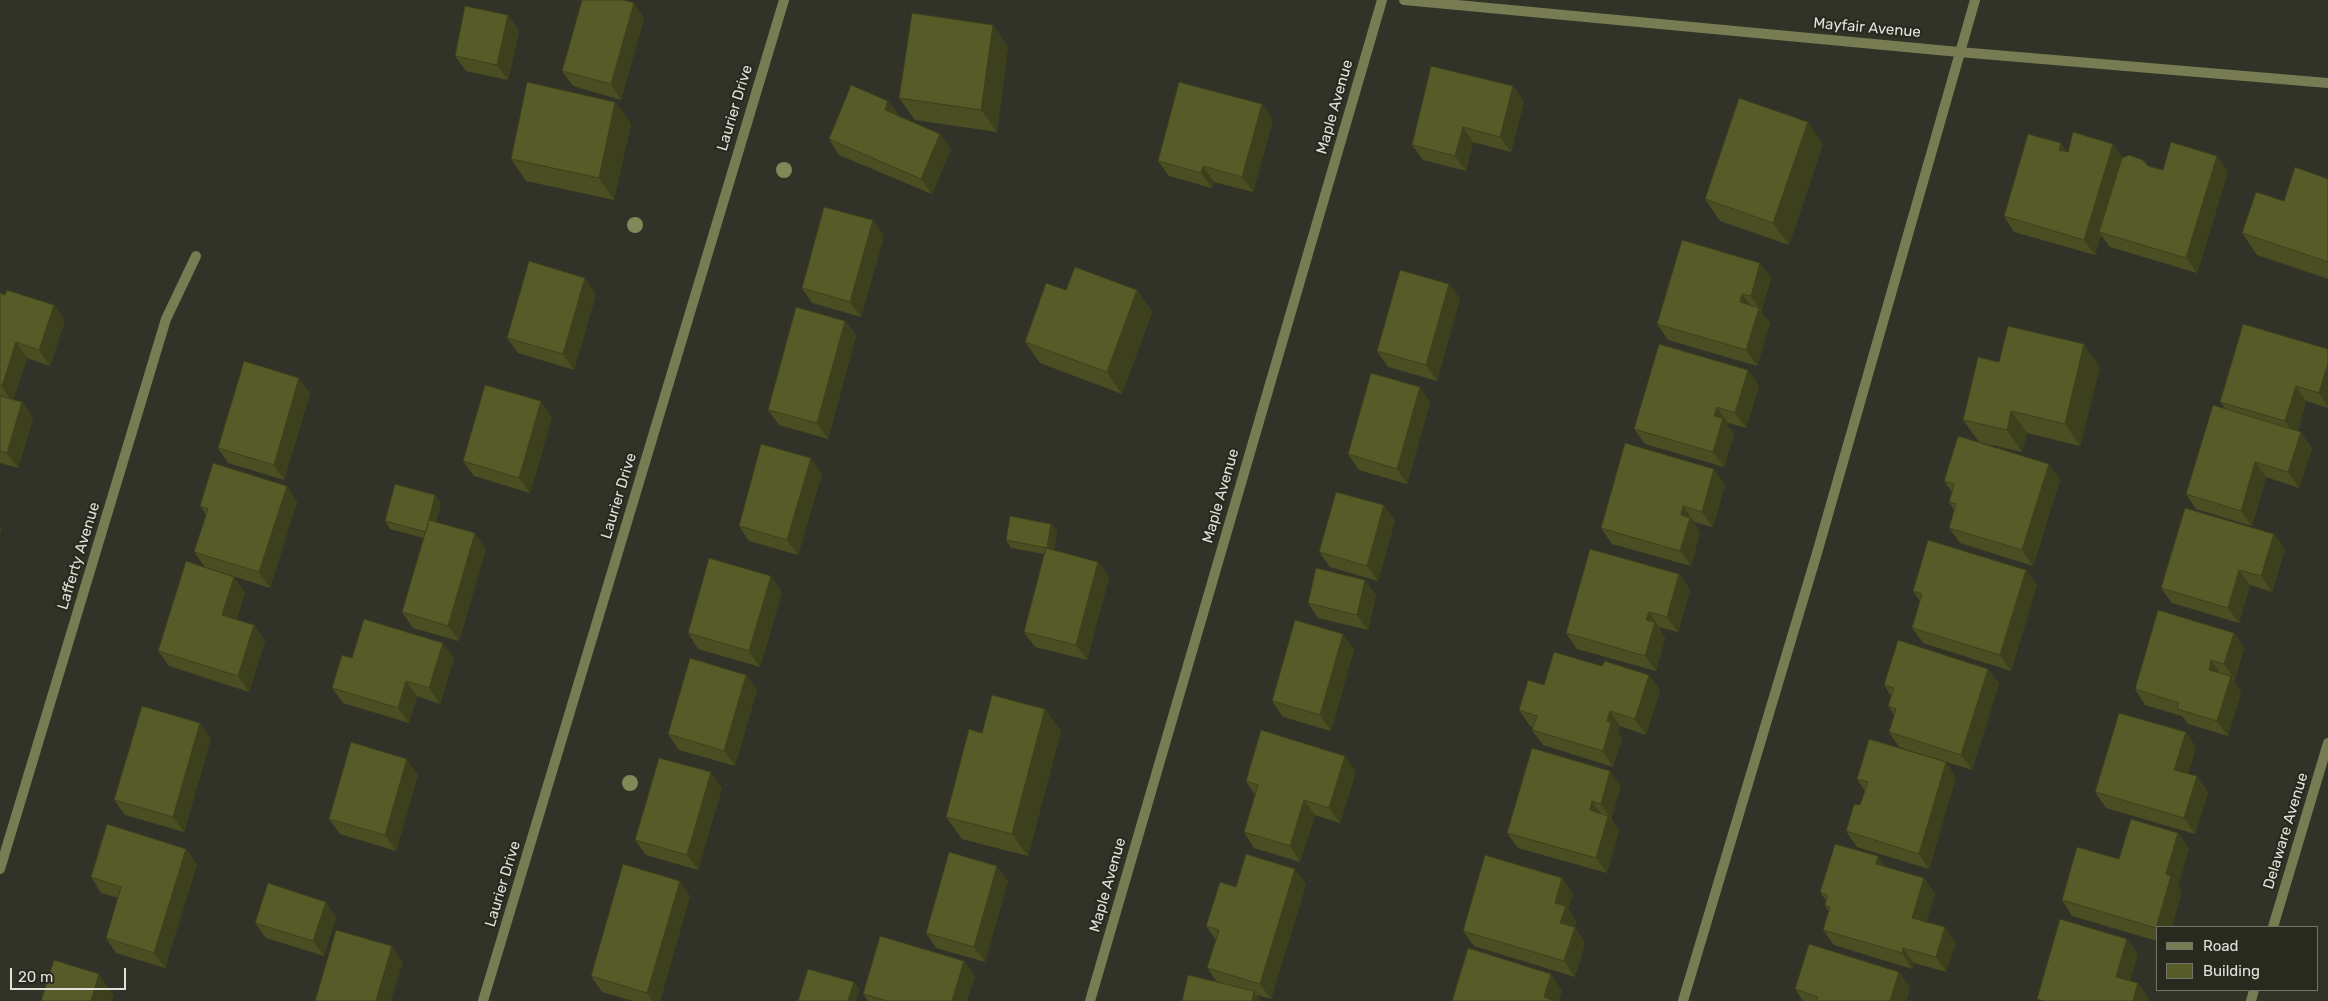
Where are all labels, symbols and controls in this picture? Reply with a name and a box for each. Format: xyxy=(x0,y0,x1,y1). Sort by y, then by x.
street label: Mayfair Avenue xyxy=(1813,14,1921,42)
street label: Maple Avenue xyxy=(1313,58,1357,156)
street label: Laurier Drive xyxy=(713,63,757,153)
street label: Maple Avenue xyxy=(1199,447,1243,545)
street label: Laurier Drive xyxy=(597,451,641,541)
street label: Lafferty Avenue xyxy=(54,500,104,612)
street label: Delaware Avenue xyxy=(2260,771,2312,891)
street label: Maple Avenue xyxy=(1086,836,1130,934)
street label: Laurier Drive xyxy=(481,839,525,929)
legend xyxy=(2156,926,2318,991)
text: Road xyxy=(2203,937,2239,955)
scale bar xyxy=(12,958,129,990)
text: Building xyxy=(2203,962,2260,980)
text: 20 m xyxy=(18,968,53,986)

